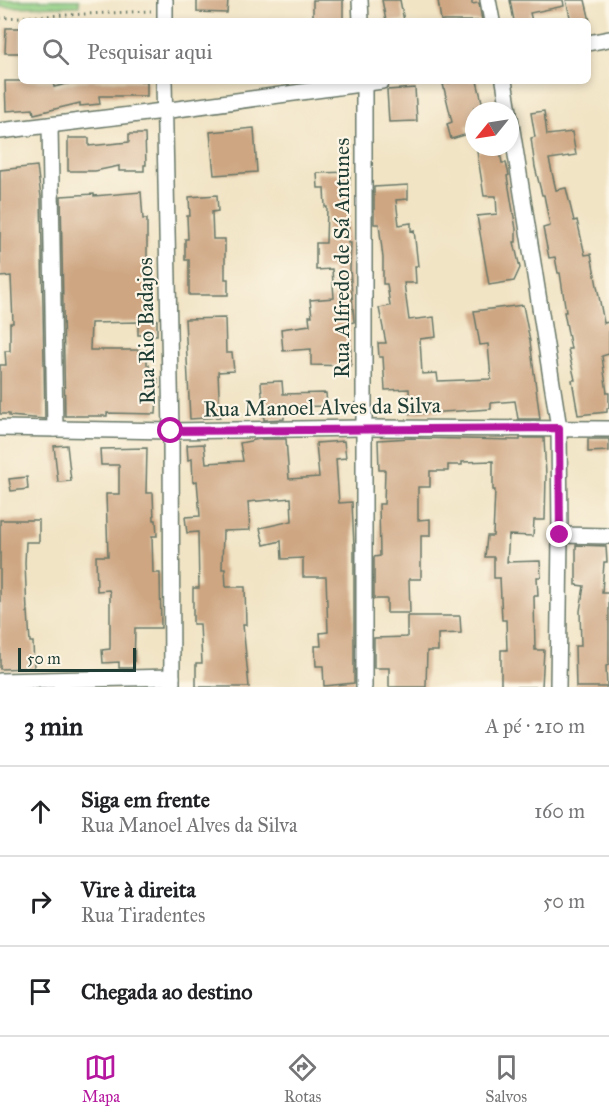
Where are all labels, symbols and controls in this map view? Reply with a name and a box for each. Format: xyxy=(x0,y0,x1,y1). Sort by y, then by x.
search box xyxy=(18,18,591,84)
icon: search xyxy=(39,35,72,68)
text: Pesquisar aqui xyxy=(87,38,212,65)
north arrow xyxy=(465,102,519,156)
street label: Rua Alfredo de Sá Antunes xyxy=(328,138,355,378)
street label: Rua Rio Badajos xyxy=(131,257,161,405)
street label: Rua Manoel Alves da Silva xyxy=(203,391,442,423)
route start xyxy=(157,417,183,443)
route end xyxy=(546,521,572,547)
scale bar xyxy=(18,645,136,672)
text: 50 m xyxy=(27,649,61,668)
text: 3 min xyxy=(24,710,83,742)
text: A pé · 210 m xyxy=(485,714,585,738)
text: Siga em frente xyxy=(81,786,210,813)
icon: ahead xyxy=(24,795,57,828)
text: 160 m xyxy=(534,799,585,823)
text: Rua Manoel Alves da Silva xyxy=(81,813,297,837)
text: Vire à direita xyxy=(81,876,196,903)
icon: right xyxy=(24,885,57,918)
text: 50 m xyxy=(543,889,585,913)
text: Rua Tiradentes xyxy=(81,903,205,927)
icon: arrive xyxy=(24,975,57,1008)
text: Chegada ao destino xyxy=(81,978,252,1005)
tab: Mapa xyxy=(82,1051,120,1106)
tab: Rotas xyxy=(284,1051,321,1106)
tab: Salvos xyxy=(485,1051,527,1106)

